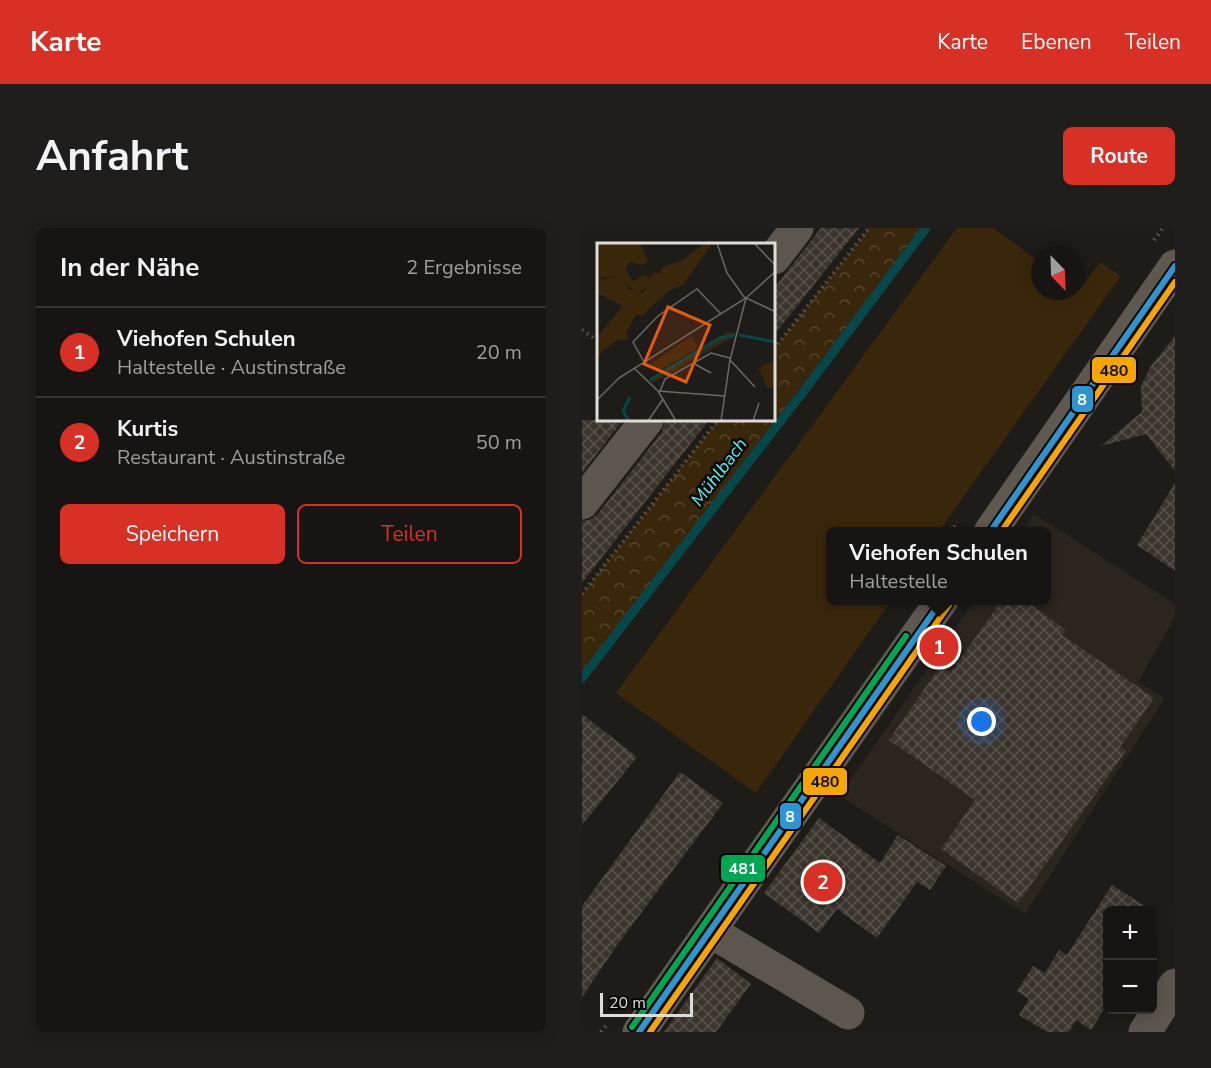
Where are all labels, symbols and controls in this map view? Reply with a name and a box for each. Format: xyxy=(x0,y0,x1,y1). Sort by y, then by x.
text: Karte xyxy=(30,23,101,61)
text: Karte xyxy=(937,28,988,56)
text: Ebenen xyxy=(1021,28,1092,56)
text: Teilen xyxy=(1125,28,1181,56)
button: Route xyxy=(1063,127,1175,185)
text: Anfahrt xyxy=(36,128,188,185)
inset map xyxy=(597,243,776,422)
north arrow xyxy=(1031,246,1085,300)
text: In der Nähe xyxy=(60,250,199,285)
text: 2 Ergebnisse xyxy=(406,254,522,281)
text: Viehofen Schulen xyxy=(117,324,296,354)
text: 1 xyxy=(74,339,86,366)
text: 20 m xyxy=(476,339,522,366)
text: Haltestelle · Austinstraße xyxy=(117,354,346,381)
line badge: 480 xyxy=(1091,356,1137,384)
text: 480 xyxy=(1100,360,1128,382)
line badge: 8 xyxy=(1071,385,1094,413)
text: 8 xyxy=(1077,389,1087,411)
text: Kurtis xyxy=(117,414,178,444)
text: 2 xyxy=(74,429,86,456)
text: 50 m xyxy=(476,429,522,456)
water label: Mühlbach xyxy=(685,433,753,511)
text: Restaurant · Austinstraße xyxy=(117,444,345,471)
button: Speichern xyxy=(60,504,285,564)
button: Teilen xyxy=(297,504,522,564)
popup xyxy=(826,527,1051,605)
text: Viehofen Schulen xyxy=(849,538,1028,568)
text: Haltestelle xyxy=(849,568,948,595)
pin: 1 xyxy=(920,624,958,670)
your location xyxy=(967,707,996,736)
line badge: 480 xyxy=(802,767,848,796)
text: 480 xyxy=(811,771,839,793)
line badge: 8 xyxy=(779,802,802,830)
text: 8 xyxy=(785,806,795,828)
line badge: 481 xyxy=(720,854,766,883)
text: 481 xyxy=(729,858,757,880)
pin: 2 xyxy=(804,860,842,904)
map controls xyxy=(1103,906,1157,1014)
button: + xyxy=(1103,906,1157,960)
button: − xyxy=(1103,960,1157,1014)
scale bar xyxy=(600,990,693,1018)
text: 20 m xyxy=(609,992,646,1014)

